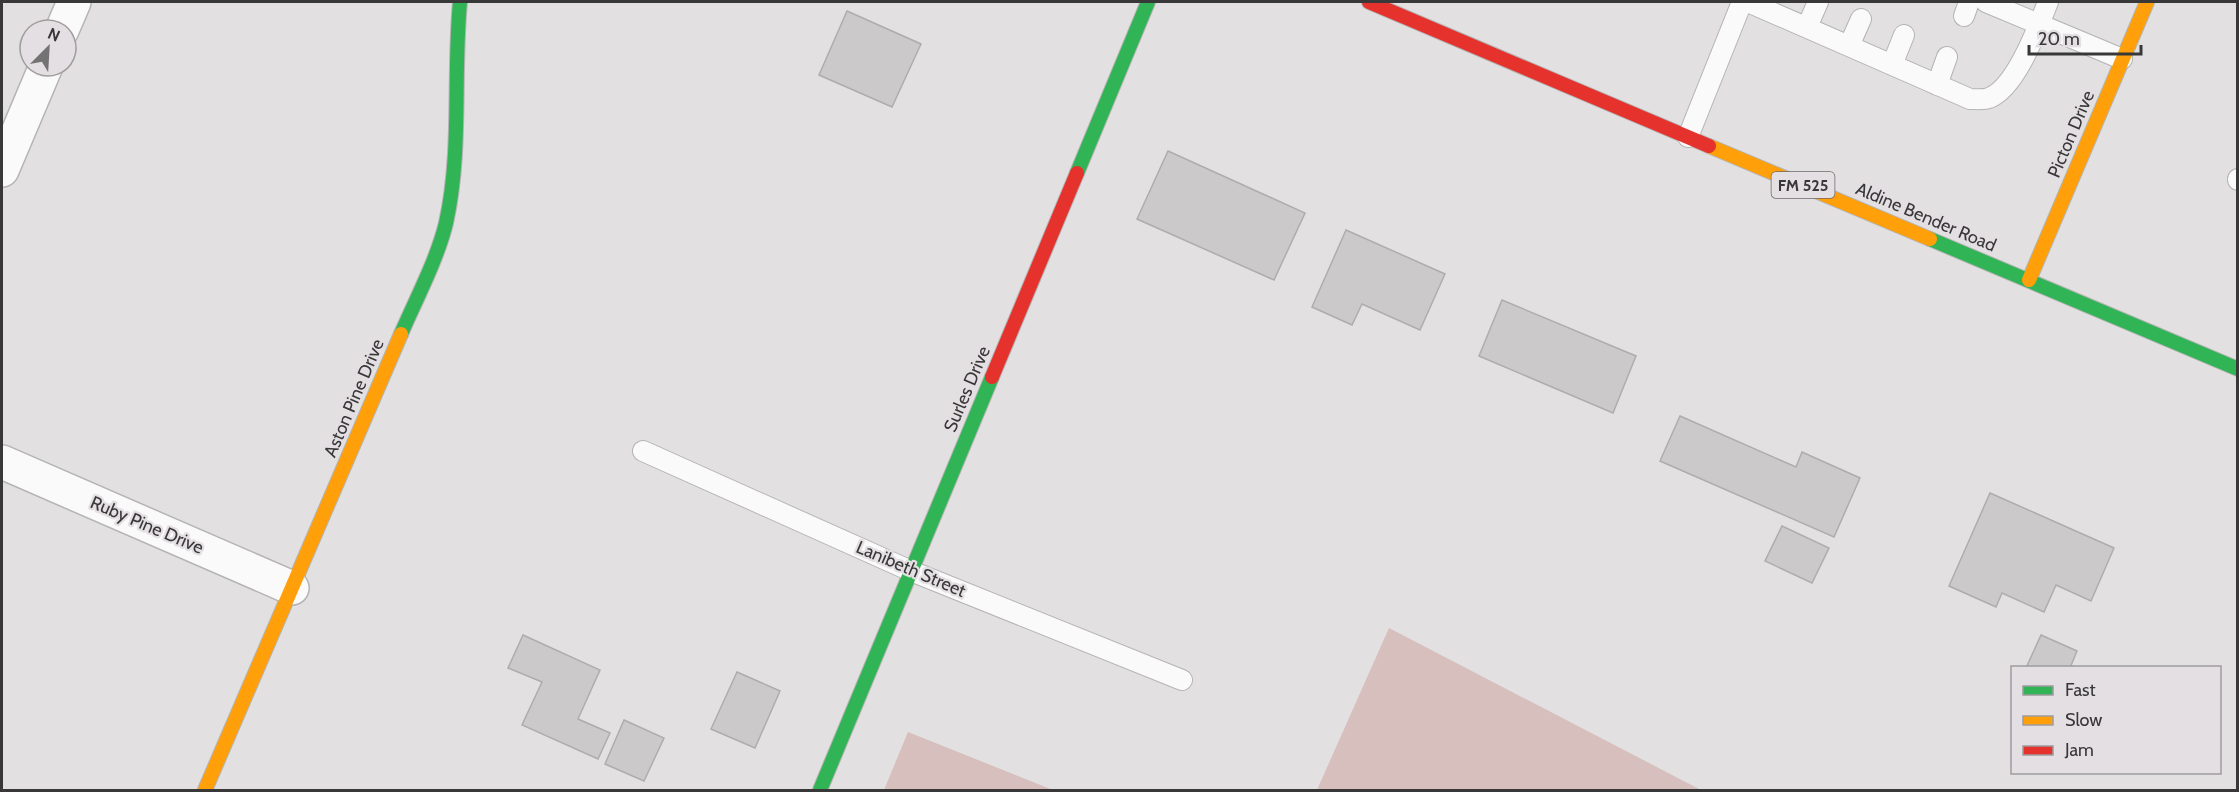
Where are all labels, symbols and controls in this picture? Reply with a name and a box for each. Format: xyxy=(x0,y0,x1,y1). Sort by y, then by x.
north arrow xyxy=(18,18,78,78)
scale bar xyxy=(2029,18,2142,56)
text: N xyxy=(45,24,63,46)
text: 20 m xyxy=(2038,28,2080,50)
street label: Picton Drive xyxy=(2043,87,2099,181)
road number: FM 525 xyxy=(1772,172,1834,198)
street label: Aldine Bender Road xyxy=(1853,178,1999,256)
street label: Aston Pine Drive xyxy=(319,336,389,460)
street label: Surles Drive xyxy=(939,343,995,435)
street label: Ruby Pine Drive xyxy=(87,491,207,559)
street label: Lanibeth Street xyxy=(853,536,969,602)
legend xyxy=(2011,666,2221,774)
text: Fast xyxy=(2065,679,2096,701)
text: Slow xyxy=(2065,709,2102,731)
text: Jam xyxy=(2064,739,2094,761)

